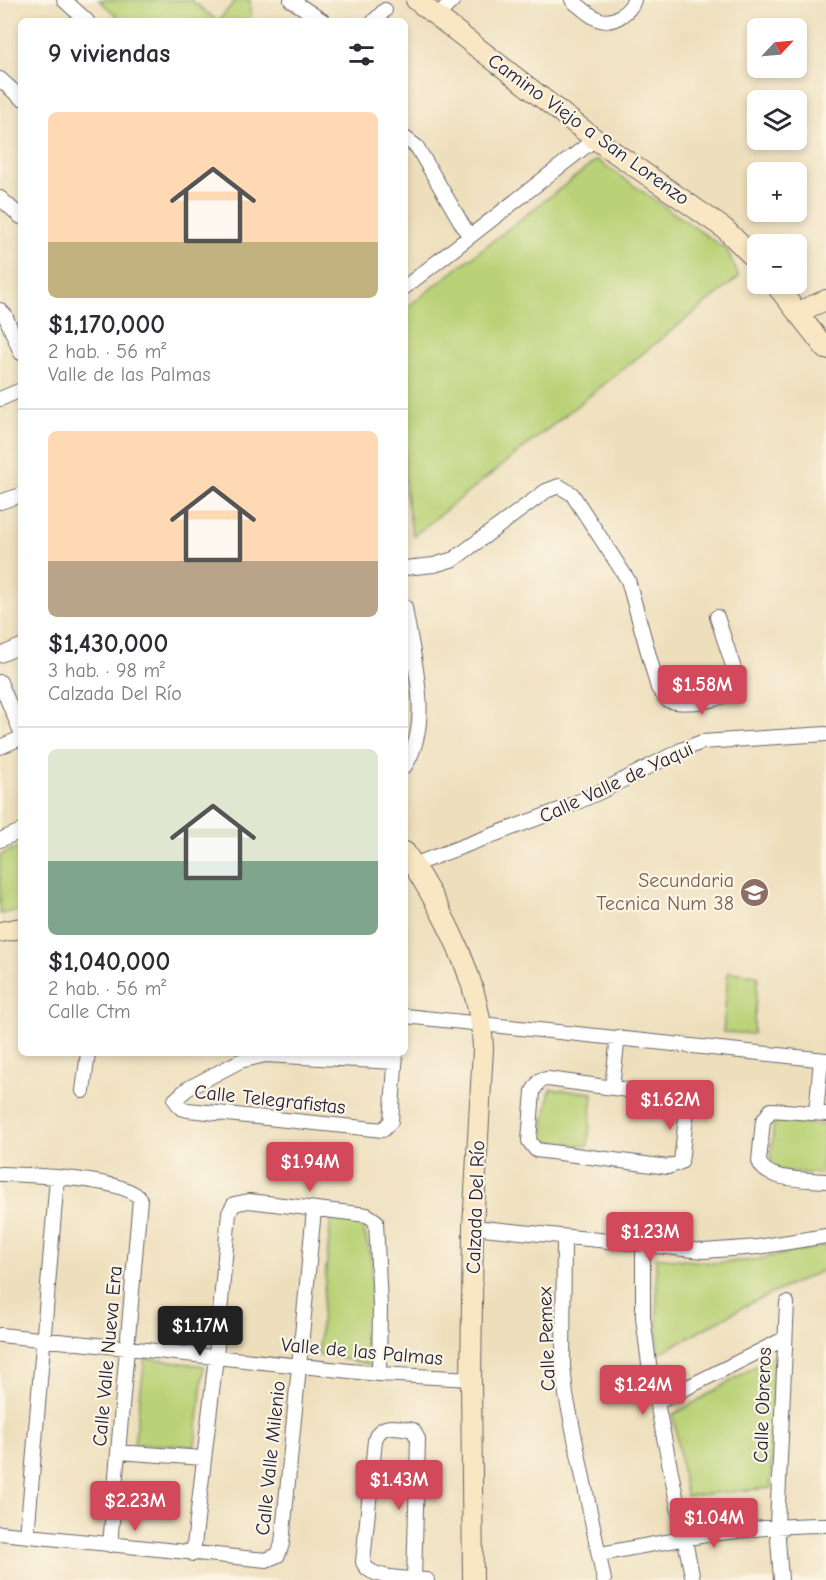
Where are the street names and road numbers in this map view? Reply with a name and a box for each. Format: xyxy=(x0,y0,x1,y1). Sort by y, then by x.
street label: Camino Viejo a San Lorenzo xyxy=(484,49,694,210)
street label: Calle Valle de Yaqui xyxy=(536,737,697,828)
street label: Calle Telegrafistas xyxy=(193,1080,347,1119)
street label: Calzada Del Río xyxy=(462,1140,489,1274)
street label: Calle Valle Nueva Era xyxy=(88,1265,127,1448)
street label: Calle Pemex xyxy=(533,1286,560,1392)
street label: Valle de las Palmas xyxy=(280,1333,444,1370)
street label: Calle Obreros xyxy=(749,1347,776,1463)
street label: Calle Valle Milenio xyxy=(251,1380,290,1536)

